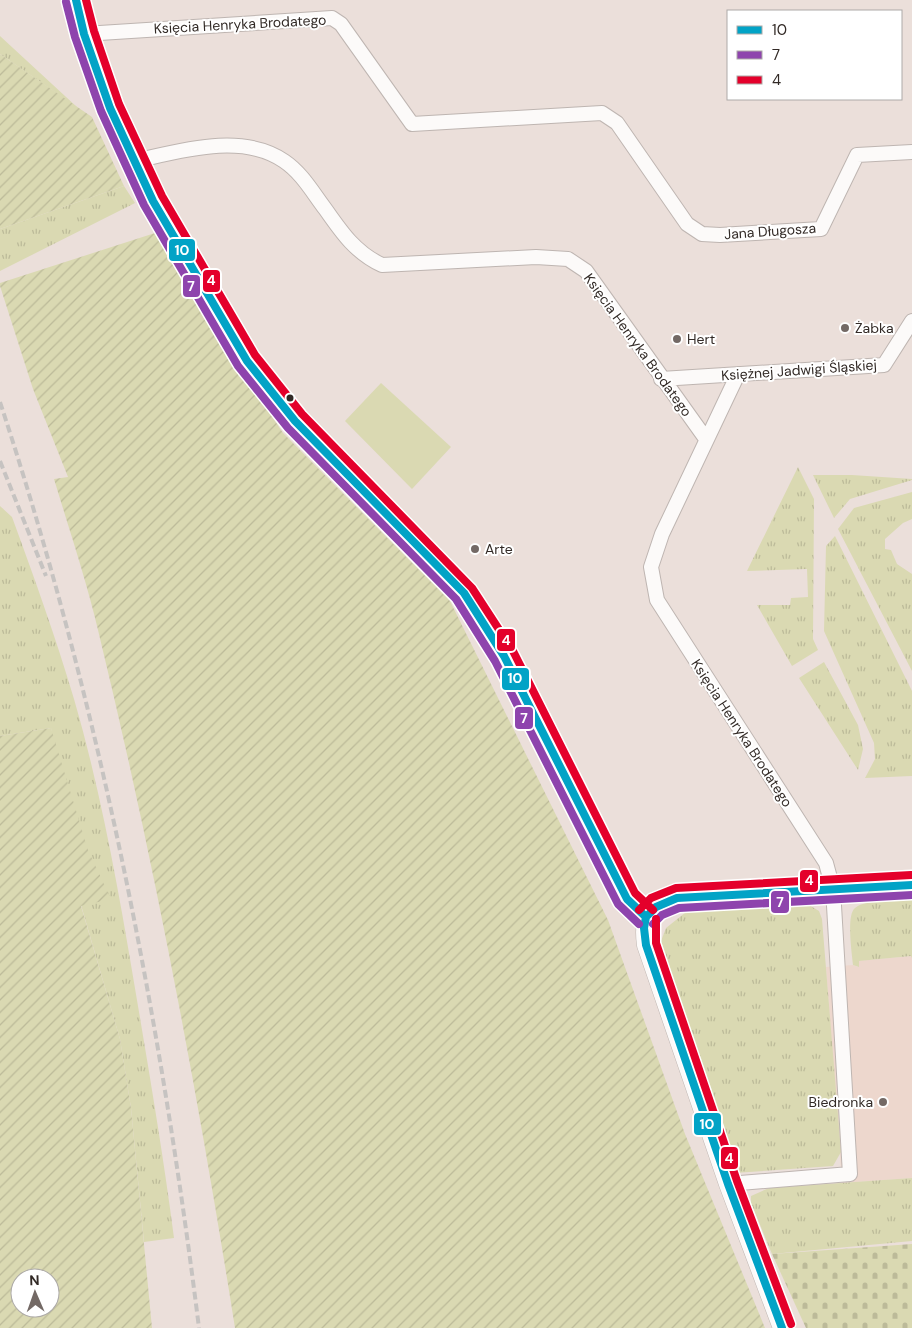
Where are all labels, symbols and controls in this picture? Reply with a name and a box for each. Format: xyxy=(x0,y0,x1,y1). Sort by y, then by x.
street label: Księcia Henryka Brodatego xyxy=(153,10,327,38)
legend xyxy=(727,10,902,100)
text: 10 xyxy=(772,20,787,40)
text: 7 xyxy=(772,45,780,65)
text: 4 xyxy=(772,70,781,90)
street label: Jana Długosza xyxy=(723,219,817,243)
line badge: 10 xyxy=(168,238,196,262)
text: 10 xyxy=(175,241,190,259)
line badge: 4 xyxy=(202,269,221,293)
street label: Księcia Henryka Brodatego xyxy=(580,270,696,420)
text: 4 xyxy=(206,271,216,289)
line badge: 7 xyxy=(182,274,201,298)
text: 7 xyxy=(187,277,195,295)
place label: Żabka xyxy=(855,319,894,337)
marker: Żabka xyxy=(839,322,851,334)
place label: Hert xyxy=(687,330,715,348)
marker: Hert xyxy=(671,333,683,345)
street label: Księżnej Jadwigi Śląskiej xyxy=(721,356,877,384)
unlabelled marker xyxy=(285,393,295,403)
place label: Arte xyxy=(485,540,513,558)
marker: Arte xyxy=(469,543,481,555)
line badge: 4 xyxy=(496,628,516,652)
text: 4 xyxy=(501,631,511,649)
street label: Księcia Henryka Brodatego xyxy=(687,656,797,810)
line badge: 10 xyxy=(501,667,530,691)
text: 10 xyxy=(508,669,523,687)
line badge: 7 xyxy=(514,706,534,730)
text: 7 xyxy=(520,709,528,727)
line badge: 4 xyxy=(799,869,819,893)
text: 4 xyxy=(804,871,814,889)
line badge: 7 xyxy=(770,890,790,914)
text: 7 xyxy=(776,893,784,911)
place label: Biedronka xyxy=(809,1093,873,1111)
marker: Biedronka xyxy=(877,1096,889,1108)
line badge: 10 xyxy=(693,1112,722,1136)
text: 10 xyxy=(700,1115,715,1133)
line badge: 4 xyxy=(720,1146,739,1170)
text: 4 xyxy=(724,1149,734,1167)
north arrow xyxy=(10,1268,60,1318)
text: N xyxy=(29,1271,40,1289)

